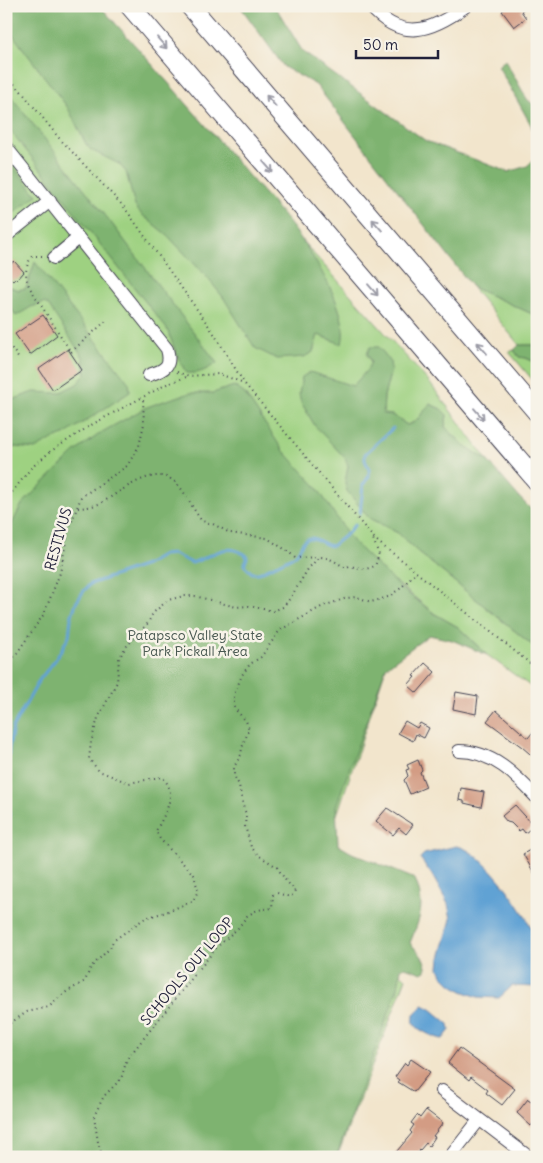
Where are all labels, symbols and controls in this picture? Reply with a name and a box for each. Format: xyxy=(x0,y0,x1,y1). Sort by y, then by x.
scale bar xyxy=(356,28,438,60)
text: 50 m xyxy=(363,35,398,54)
one-way arrow xyxy=(156,36,167,49)
one-way arrow xyxy=(265,95,277,108)
one-way arrow xyxy=(262,160,273,173)
one-way arrow xyxy=(371,218,382,231)
one-way arrow xyxy=(368,283,379,296)
one-way arrow xyxy=(477,342,488,355)
one-way arrow xyxy=(473,407,485,420)
street label: RESTIVUS xyxy=(40,505,76,572)
park label: Patapsco Valley State Park Pickall Area xyxy=(128,626,262,660)
street label: SCHOOLS OUT LOOP xyxy=(137,913,237,1029)

